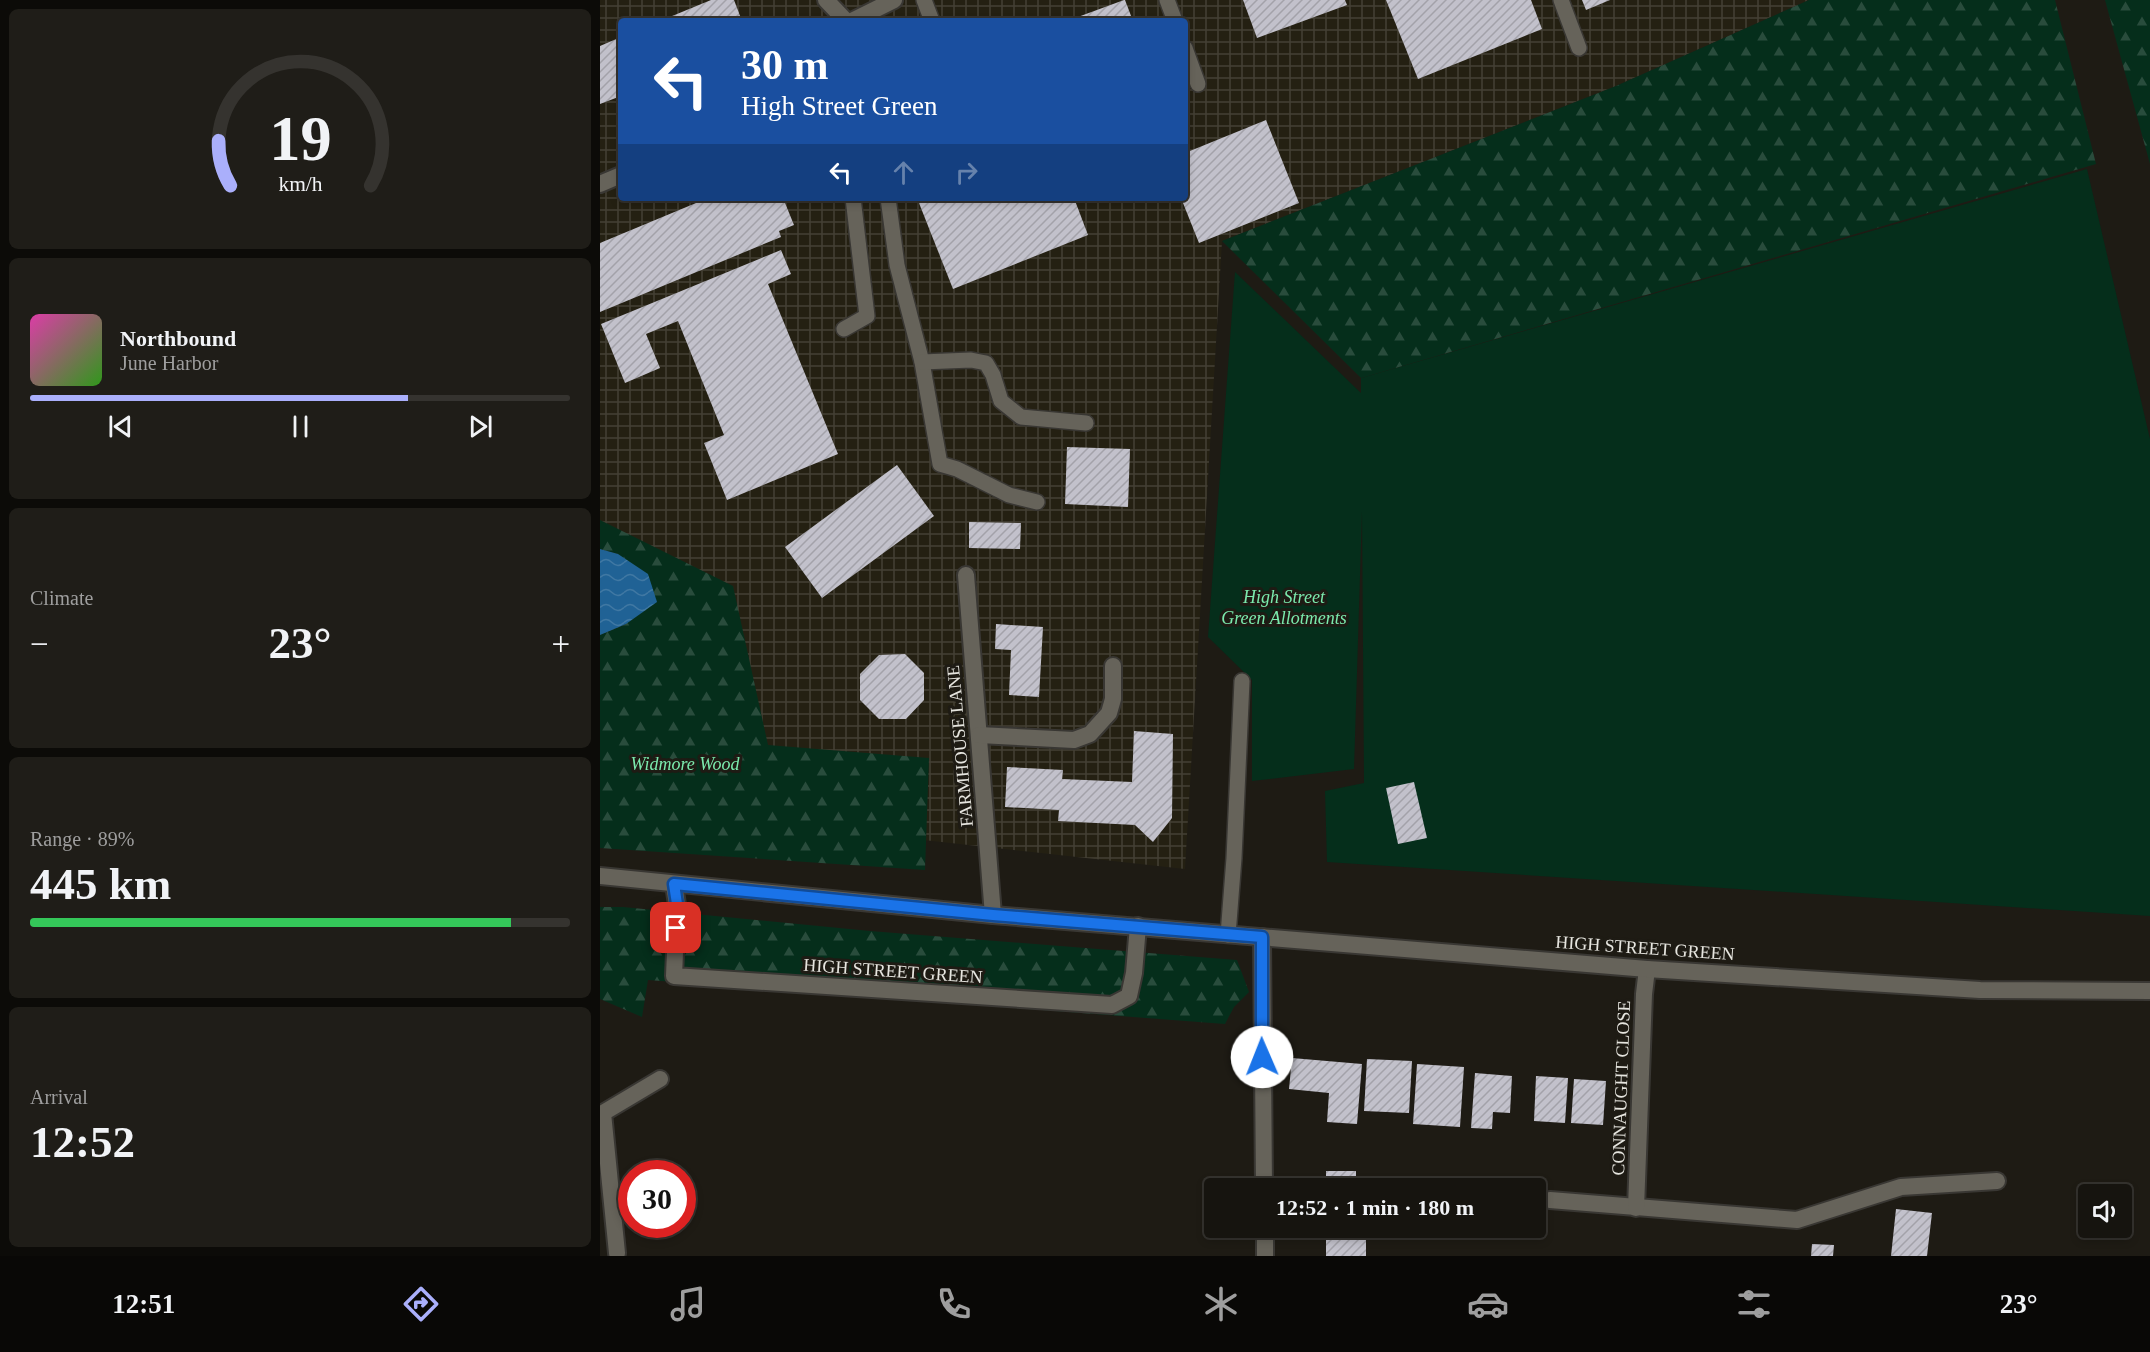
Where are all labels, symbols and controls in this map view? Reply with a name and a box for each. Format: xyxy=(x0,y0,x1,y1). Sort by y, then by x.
icon: left xyxy=(642,42,720,120)
text: 30 m xyxy=(741,42,829,88)
text: High Street Green xyxy=(741,91,937,121)
text: 19 xyxy=(269,104,331,173)
icon: left xyxy=(824,156,857,189)
icon: ahead xyxy=(887,156,920,189)
icon: right xyxy=(950,156,983,189)
text: km/h xyxy=(278,173,322,197)
text: Northbound xyxy=(120,326,236,351)
text: June Harbor xyxy=(120,352,218,374)
icon: previous xyxy=(104,410,137,443)
icon: pause xyxy=(284,410,317,443)
icon: next xyxy=(464,410,497,443)
text: Climate xyxy=(30,587,93,609)
park label: High Street Green Allotments xyxy=(1221,587,1347,628)
text: 23° xyxy=(269,618,332,668)
text: − xyxy=(30,626,49,662)
text: + xyxy=(551,626,570,662)
street label: FARMHOUSE LANE xyxy=(943,664,977,828)
park label: Widmore Wood xyxy=(630,754,741,774)
text: Range · 89% xyxy=(30,828,134,850)
text: 445 km xyxy=(30,859,171,909)
pin xyxy=(650,902,701,953)
icon: arrive xyxy=(659,911,692,944)
street label: HIGH STREET GREEN xyxy=(1555,932,1735,964)
street label: HIGH STREET GREEN xyxy=(803,955,983,987)
street label: CONNAUGHT CLOSE xyxy=(1608,1000,1634,1176)
position arrow xyxy=(1230,1025,1294,1089)
text: Arrival xyxy=(30,1086,88,1108)
text: 12:52 xyxy=(30,1117,135,1167)
speed limit sign: 30 xyxy=(618,1160,696,1238)
map controls xyxy=(2078,1184,2132,1238)
button: sound xyxy=(2078,1184,2132,1238)
text: 12:52 · 1 min · 180 m xyxy=(1276,1195,1474,1220)
icon: directions xyxy=(400,1283,442,1325)
icon: music xyxy=(667,1283,709,1325)
icon: phone xyxy=(933,1283,975,1325)
icon: climate xyxy=(1200,1283,1242,1325)
icon: car xyxy=(1467,1283,1509,1325)
icon: filters xyxy=(1733,1283,1775,1325)
text: 12:51 xyxy=(112,1289,175,1319)
text: 23° xyxy=(2000,1289,2038,1319)

